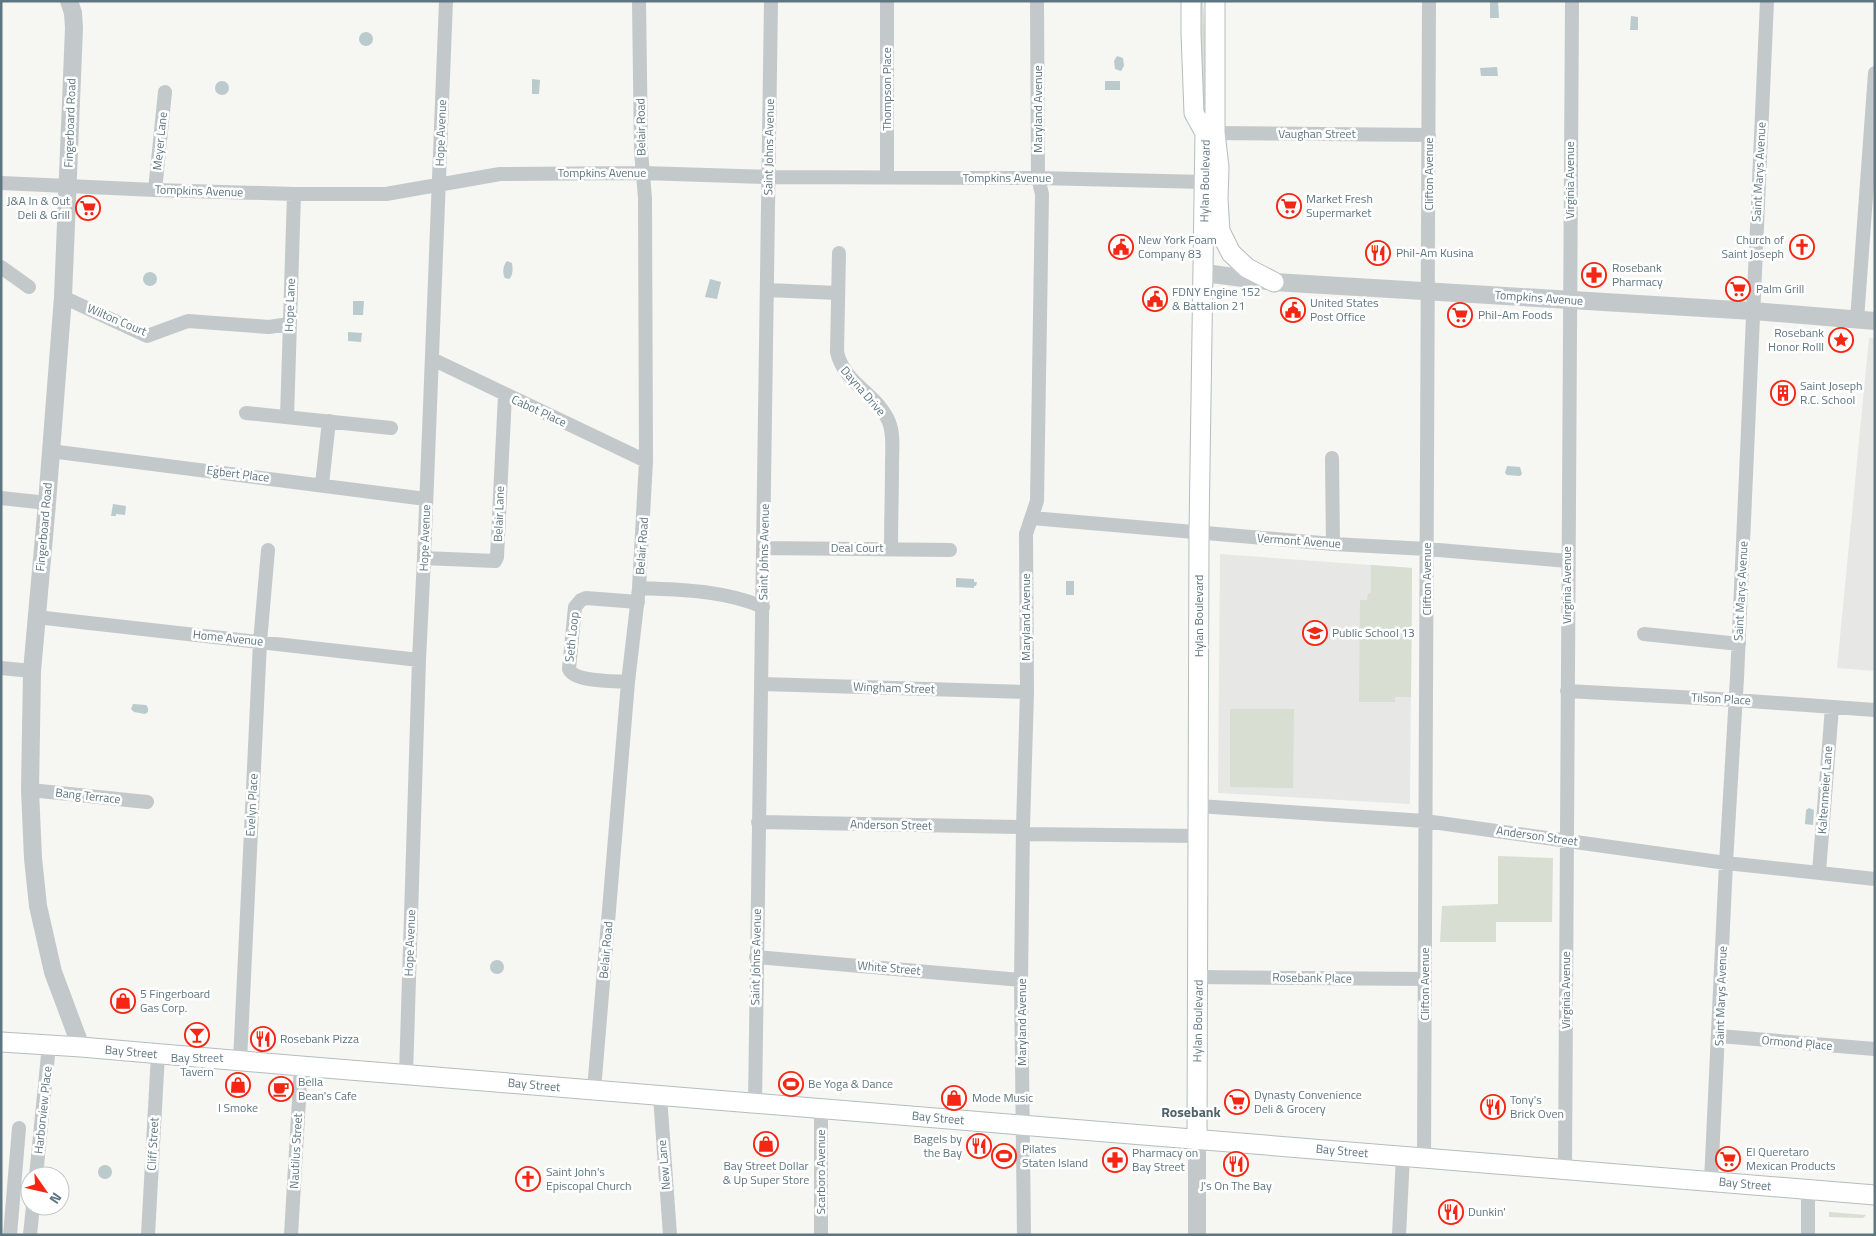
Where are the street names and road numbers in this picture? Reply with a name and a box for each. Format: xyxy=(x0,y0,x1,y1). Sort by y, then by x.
street label: Thompson Place xyxy=(877,47,896,131)
street label: Maryland Avenue xyxy=(1028,65,1047,153)
street label: Fingerboard Road xyxy=(58,78,81,168)
street label: Belair Road xyxy=(630,98,651,156)
street label: Saint Johns Avenue xyxy=(758,98,779,196)
street label: Hope Avenue xyxy=(430,99,451,167)
street label: Meyer Lane xyxy=(147,111,172,171)
street label: Saint Marys Avenue xyxy=(1746,121,1771,222)
street label: Vaughan Street xyxy=(1278,124,1357,143)
street label: Clifton Avenue xyxy=(1419,137,1438,211)
street label: Hylan Boulevard xyxy=(1194,140,1215,222)
street label: Virginia Avenue xyxy=(1560,141,1579,219)
street label: Tompkins Avenue xyxy=(558,163,646,182)
street label: Tompkins Avenue xyxy=(963,168,1051,187)
street label: Tompkins Avenue xyxy=(154,179,244,202)
street label: Hope Lane xyxy=(279,278,300,332)
street label: Tompkins Avenue xyxy=(1494,285,1584,310)
street label: Wilton Court xyxy=(84,298,151,341)
street label: Dayna Drive xyxy=(836,361,891,420)
street label: Cabot Place xyxy=(508,389,570,432)
street label: Egbert Place xyxy=(206,460,271,487)
street label: Fingerboard Road xyxy=(30,482,57,572)
street label: Belair Lane xyxy=(488,486,509,542)
street label: Saint Johns Avenue xyxy=(753,503,774,601)
street label: Hope Avenue xyxy=(414,504,435,572)
street label: Belair Road xyxy=(630,517,653,575)
street label: Vermont Avenue xyxy=(1256,528,1342,553)
street label: Deal Court xyxy=(831,538,884,557)
street label: Saint Marys Avenue xyxy=(1728,540,1753,641)
street label: Clifton Avenue xyxy=(1417,542,1436,616)
street label: Virginia Avenue xyxy=(1557,546,1576,624)
street label: Maryland Avenue xyxy=(1016,573,1035,661)
street label: Hylan Boulevard xyxy=(1189,575,1208,657)
street label: Seth Loop xyxy=(559,611,584,663)
street label: Home Avenue xyxy=(192,624,264,651)
street label: Wingham Street xyxy=(853,677,936,698)
street label: Tilson Place xyxy=(1691,687,1751,710)
street label: Kaltenmeier Lane xyxy=(1812,745,1837,835)
street label: Evelyn Place xyxy=(240,773,263,837)
street label: Bang Terrace xyxy=(54,783,122,808)
street label: Anderson Street xyxy=(850,814,933,835)
street label: Anderson Street xyxy=(1495,820,1580,851)
street label: Saint Johns Avenue xyxy=(745,908,766,1006)
street label: Hope Avenue xyxy=(399,909,420,977)
street label: Belair Road xyxy=(594,920,617,979)
street label: Saint Marys Avenue xyxy=(1709,946,1732,1046)
street label: Clifton Avenue xyxy=(1415,947,1434,1021)
street label: Virginia Avenue xyxy=(1556,951,1575,1029)
street label: White Street xyxy=(857,955,922,980)
street label: Rosebank Place xyxy=(1272,967,1352,988)
street label: Maryland Avenue xyxy=(1012,978,1031,1066)
street label: Hylan Boulevard xyxy=(1187,980,1208,1062)
street label: Ormond Place xyxy=(1761,1030,1833,1055)
street label: Bay Street xyxy=(104,1040,159,1063)
street label: Harborview Place xyxy=(28,1065,57,1155)
street label: Bay Street xyxy=(507,1073,562,1096)
street label: Bay Street xyxy=(911,1106,966,1129)
street label: Nautilus Street xyxy=(284,1112,307,1189)
street label: Cliff Street xyxy=(142,1116,163,1171)
street label: Scarboro Avenue xyxy=(811,1129,830,1215)
street label: New Lane xyxy=(652,1139,675,1191)
street label: Bay Street xyxy=(1315,1139,1370,1162)
street label: Bay Street xyxy=(1718,1172,1773,1195)

